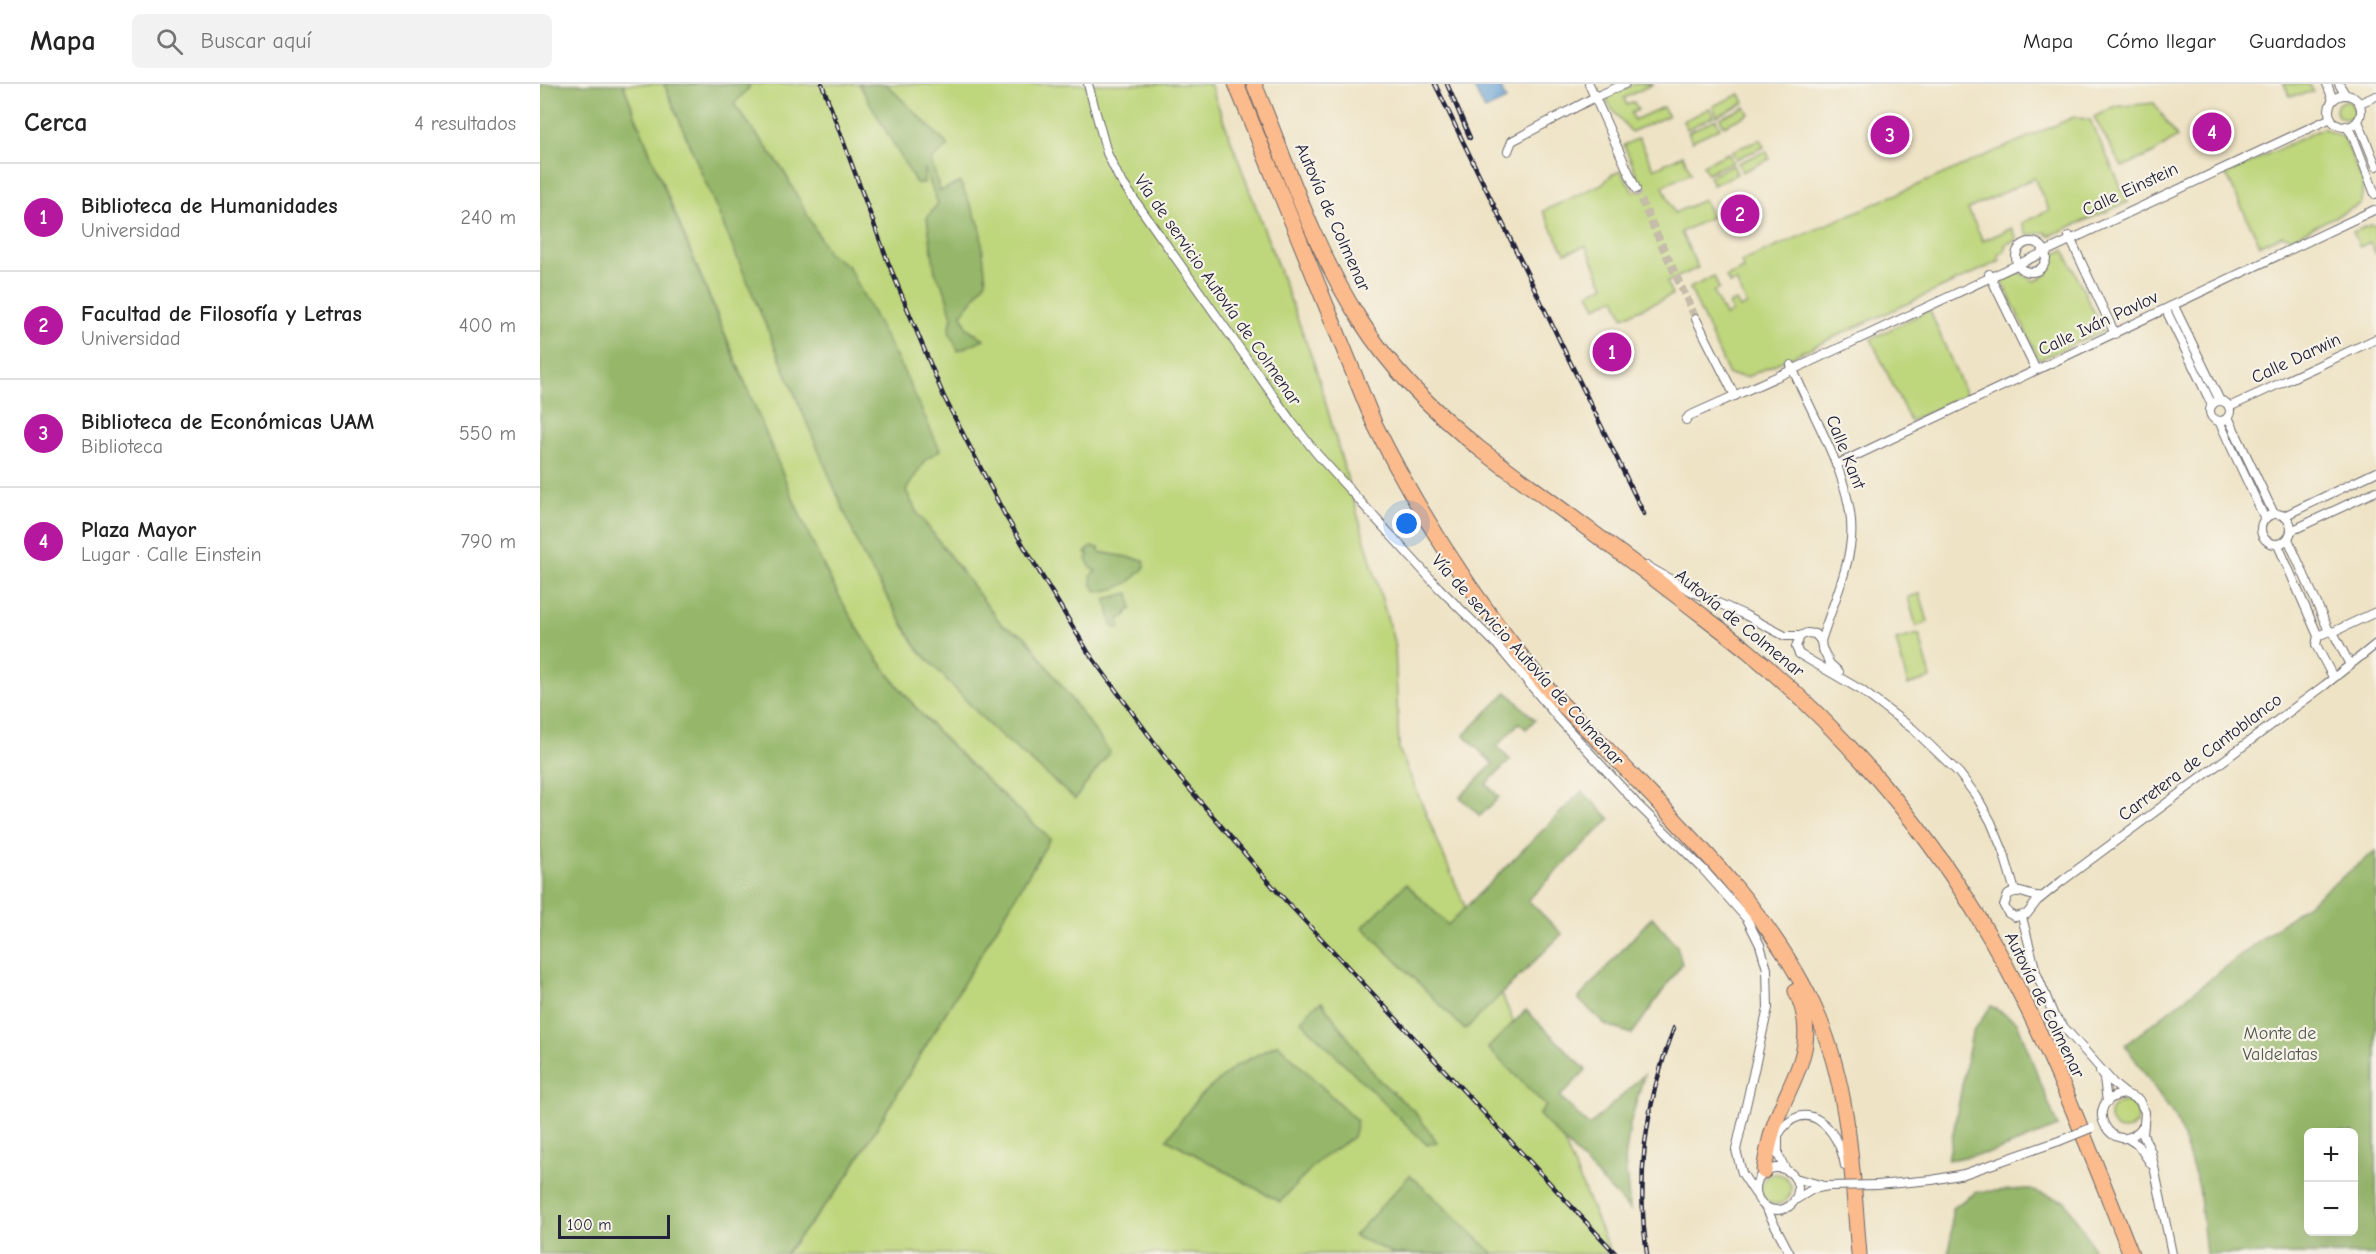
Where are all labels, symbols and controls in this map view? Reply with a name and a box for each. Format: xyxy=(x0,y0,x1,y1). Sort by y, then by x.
search box xyxy=(132,14,552,68)
text: Mapa xyxy=(30,25,96,57)
icon: search xyxy=(153,25,186,58)
text: Buscar aquí xyxy=(201,28,312,54)
text: Mapa xyxy=(2023,29,2073,53)
text: Cómo llegar xyxy=(2106,29,2216,53)
text: Guardados xyxy=(2249,29,2346,53)
text: Cerca xyxy=(24,108,88,138)
pin: 4 xyxy=(2192,110,2232,154)
text: 4 resultados xyxy=(414,112,516,135)
pin: 3 xyxy=(1870,112,1910,158)
street label: Autovía de Colmenar xyxy=(1290,140,1375,295)
street label: Calle Einstein xyxy=(2079,158,2181,221)
street label: Vía de servicio Autovía de Colmenar xyxy=(1130,171,1306,410)
pin: 2 xyxy=(1720,192,1760,236)
text: Biblioteca de Humanidades xyxy=(81,193,338,219)
text: 1 xyxy=(40,206,47,229)
text: 240 m xyxy=(461,206,516,229)
text: Universidad xyxy=(81,219,181,242)
street label: Calle Iván Pavlov xyxy=(2035,286,2162,360)
text: Facultad de Filosofía y Letras xyxy=(81,301,362,327)
text: 2 xyxy=(39,314,48,337)
text: 400 m xyxy=(459,314,516,337)
text: Universidad xyxy=(81,327,181,350)
street label: Calle Darwin xyxy=(2248,329,2344,388)
pin: 1 xyxy=(1592,330,1632,374)
text: Biblioteca de Económicas UAM xyxy=(81,409,374,435)
street label: Calle Kant xyxy=(1821,412,1870,493)
text: 3 xyxy=(39,422,48,445)
text: 550 m xyxy=(459,422,516,445)
text: Biblioteca xyxy=(81,435,163,458)
your location xyxy=(1392,509,1421,538)
text: Plaza Mayor xyxy=(81,517,196,543)
text: 4 xyxy=(39,530,48,553)
text: 790 m xyxy=(461,530,516,553)
text: Lugar · Calle Einstein xyxy=(81,543,262,566)
street label: Vía de servicio Autovía de Colmenar xyxy=(1427,550,1629,771)
street label: Autovía de Colmenar xyxy=(1671,565,1809,682)
street label: Carretera de Cantoblanco xyxy=(2114,689,2286,826)
street label: Autovía de Colmenar xyxy=(2000,929,2089,1082)
park label: Monte de Valdelatas xyxy=(2242,1023,2318,1065)
map controls xyxy=(2304,1128,2358,1236)
button: + xyxy=(2304,1128,2358,1182)
button: − xyxy=(2304,1182,2358,1236)
scale bar xyxy=(558,1212,670,1240)
text: 100 m xyxy=(567,1216,611,1234)

